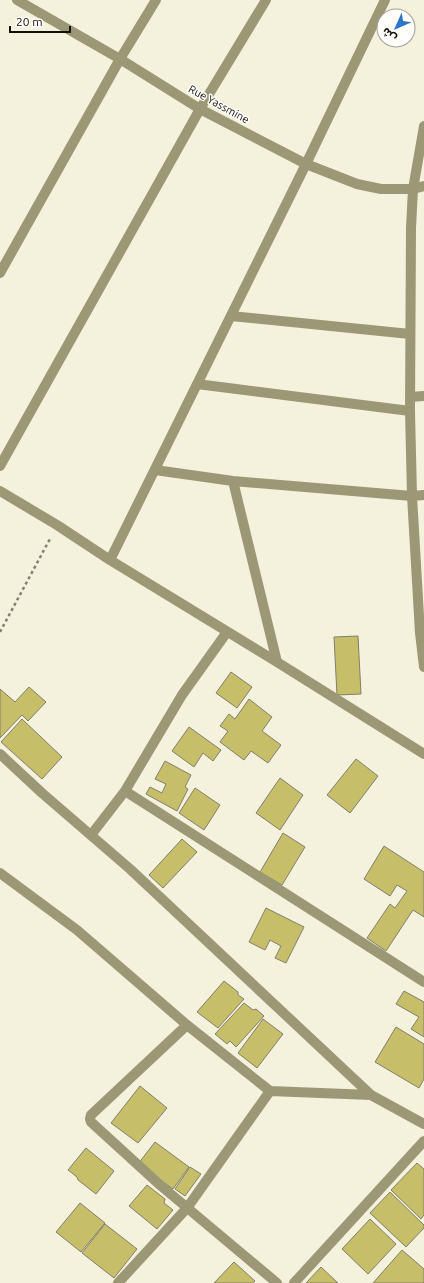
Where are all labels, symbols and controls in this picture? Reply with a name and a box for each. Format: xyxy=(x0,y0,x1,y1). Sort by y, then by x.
scale bar xyxy=(10,8,70,34)
north arrow xyxy=(376,8,416,48)
text: 20 m xyxy=(16,15,43,28)
text: ش xyxy=(379,25,399,45)
street label: Rue Yassmine xyxy=(187,82,251,126)

